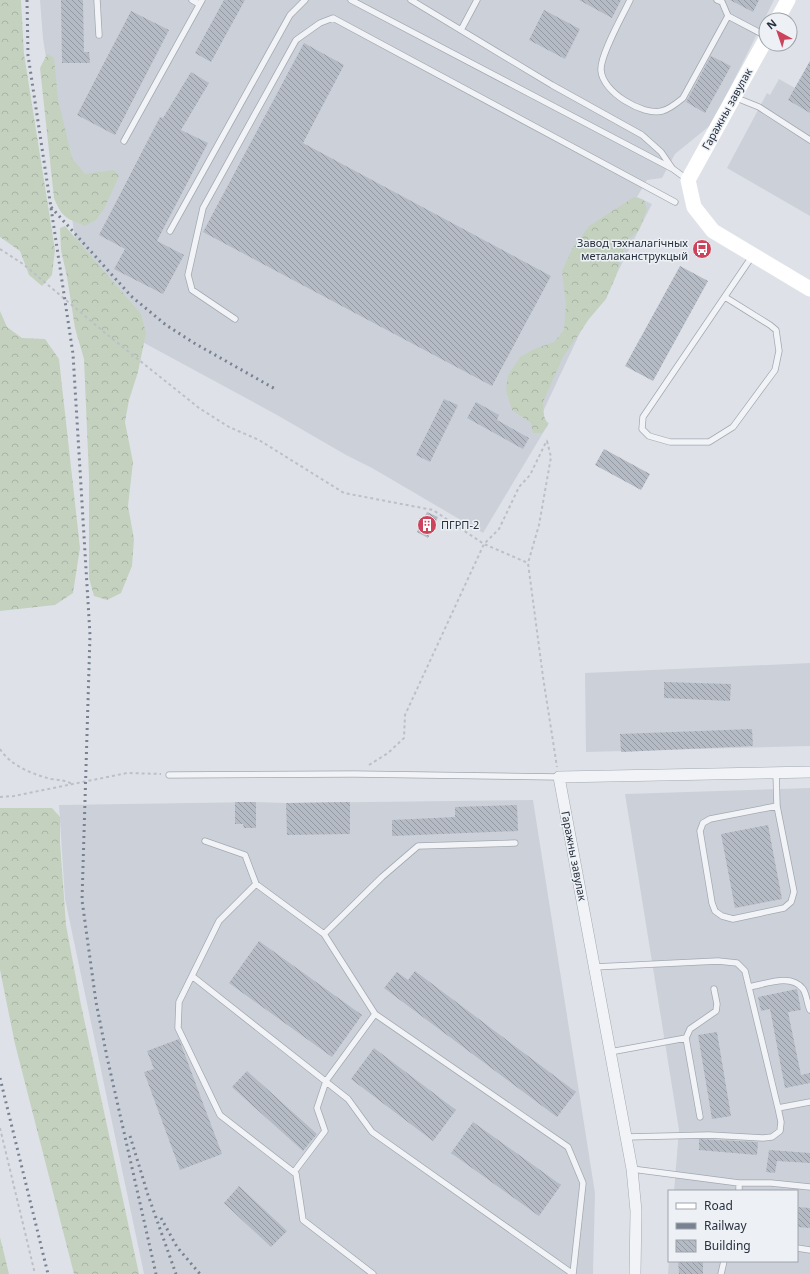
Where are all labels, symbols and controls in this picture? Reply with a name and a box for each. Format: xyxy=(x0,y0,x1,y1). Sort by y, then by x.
north arrow xyxy=(758,12,798,52)
text: N xyxy=(763,15,780,33)
street label: Гаражны завулак xyxy=(698,65,755,152)
place label: Завод тэхналагічных металаканструкцый xyxy=(577,235,688,263)
bus stop icon: Завод тэхналагічных металаканструкцый xyxy=(691,238,713,260)
building icon: ПГРП-2 xyxy=(416,514,438,536)
place label: ПГРП-2 xyxy=(441,517,479,532)
street label: Гаражны завулак xyxy=(558,810,591,902)
legend xyxy=(668,1190,798,1262)
text: Road xyxy=(704,1197,733,1214)
text: Railway xyxy=(704,1217,748,1234)
text: Building xyxy=(704,1237,751,1254)

